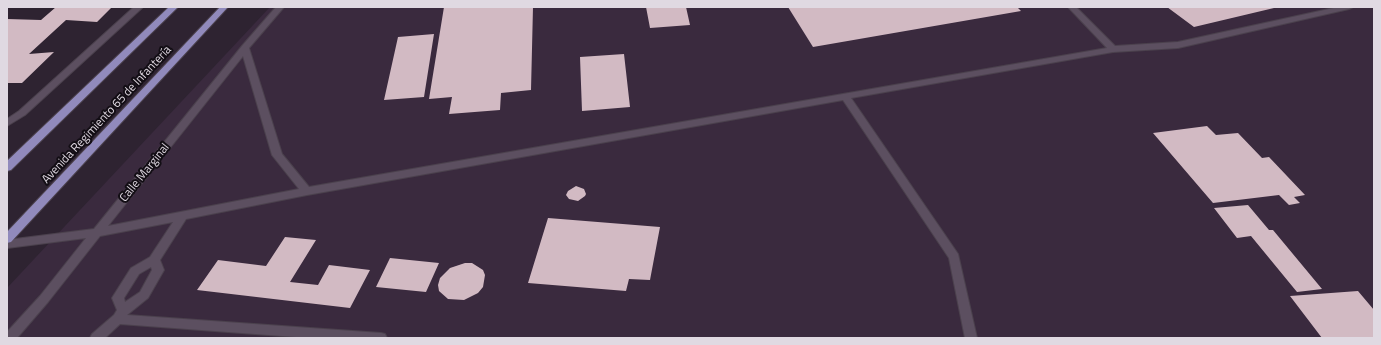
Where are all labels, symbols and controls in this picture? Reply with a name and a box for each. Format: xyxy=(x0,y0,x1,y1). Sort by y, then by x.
street label: Avenida Regimiento 65 de Infantería xyxy=(39,43,175,187)
street label: Calle Marginal xyxy=(117,141,173,205)

